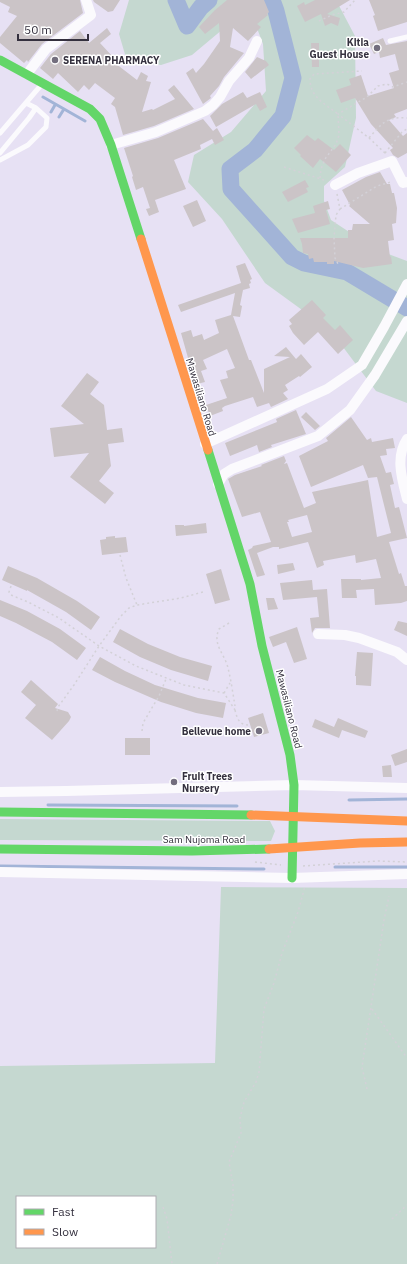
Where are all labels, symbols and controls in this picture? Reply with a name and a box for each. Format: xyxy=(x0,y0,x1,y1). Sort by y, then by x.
scale bar xyxy=(18,16,88,42)
text: 50 m xyxy=(24,22,52,37)
place label: Kitia Guest House xyxy=(310,36,369,61)
marker: Kitia Guest House xyxy=(372,43,382,53)
place label: SERENA PHARMACY xyxy=(63,54,160,67)
marker: SERENA PHARMACY xyxy=(50,55,60,65)
street label: Mawasiliano Road xyxy=(183,356,219,438)
street label: Mawasiliano Road xyxy=(273,668,305,750)
place label: Bellevue home xyxy=(182,725,251,738)
marker: Bellevue home xyxy=(254,726,264,736)
place label: Fruit Trees Nursery xyxy=(182,770,232,795)
marker: Fruit Trees Nursery xyxy=(169,777,179,787)
street label: Sam Nujoma Road xyxy=(163,833,245,846)
legend xyxy=(16,1196,156,1248)
text: Fast xyxy=(52,1204,75,1219)
text: Slow xyxy=(52,1224,78,1239)

